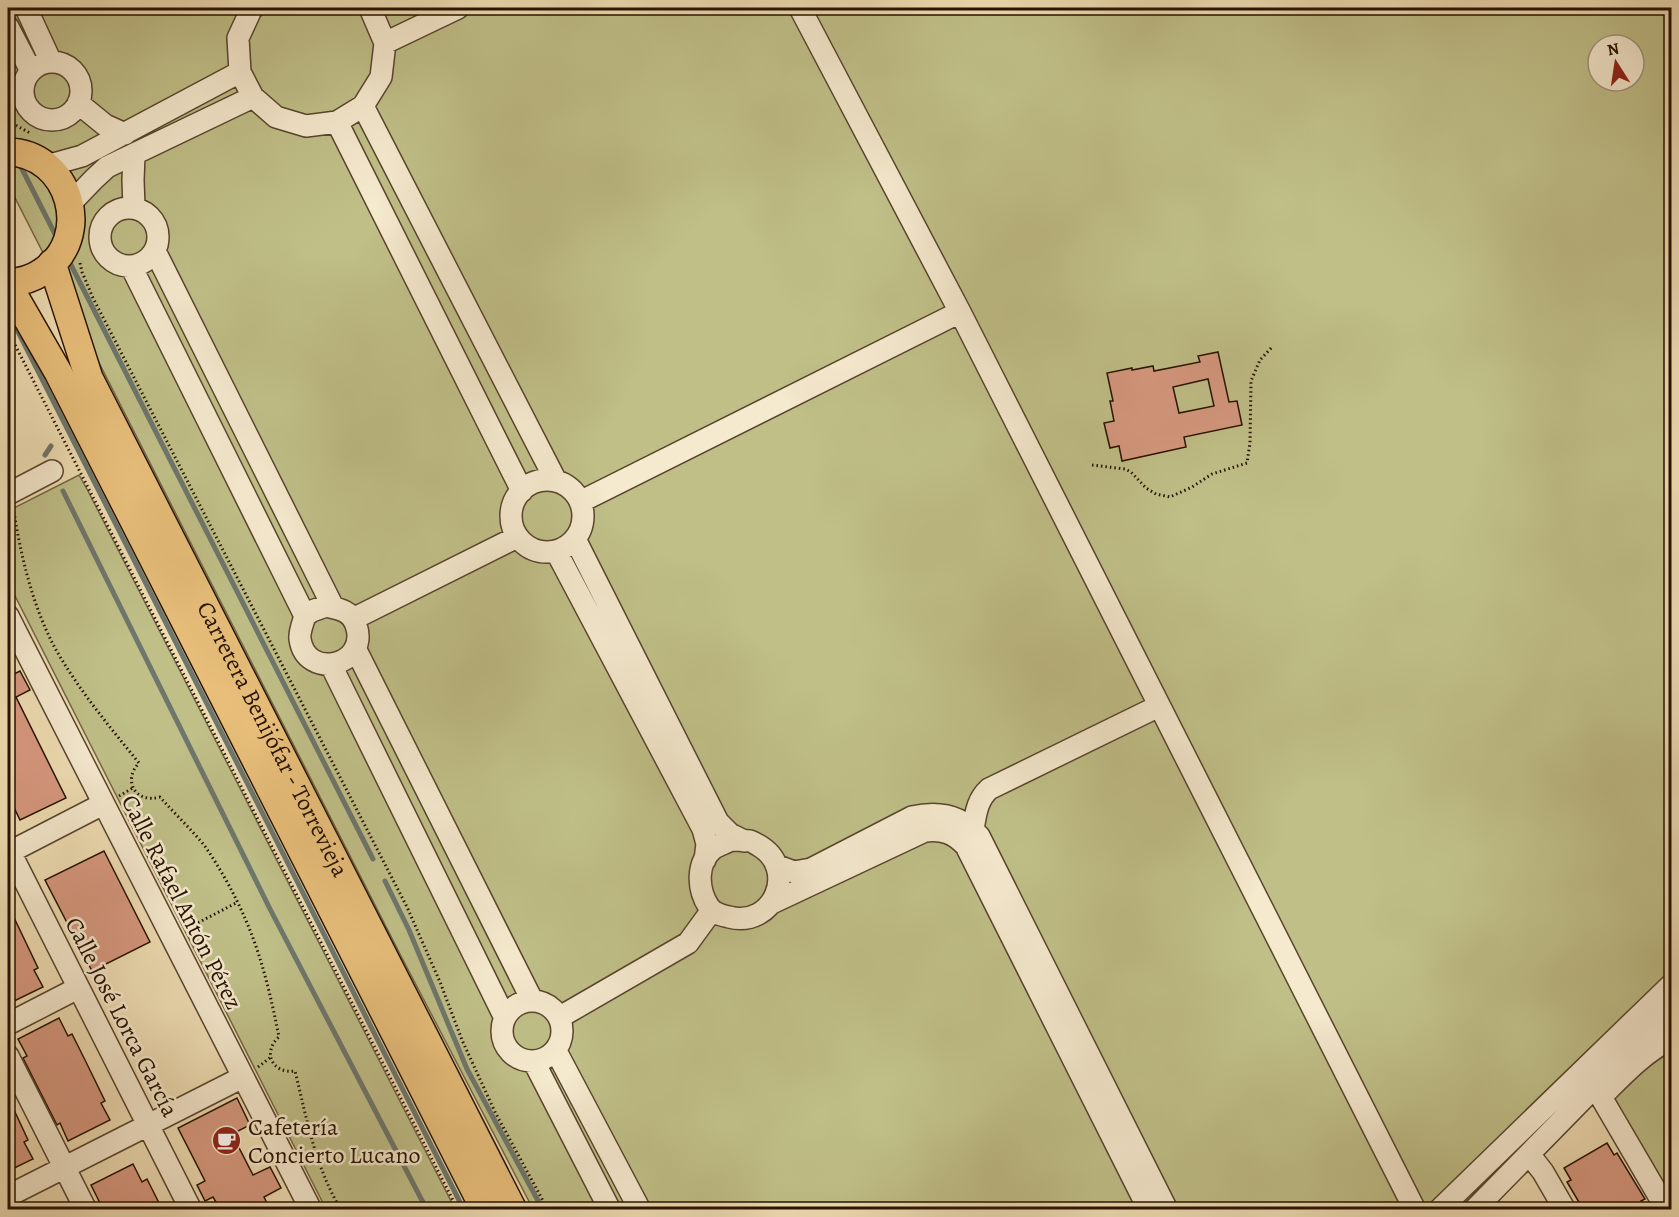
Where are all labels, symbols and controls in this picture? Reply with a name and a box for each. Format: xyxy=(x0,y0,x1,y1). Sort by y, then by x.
north arrow xyxy=(1586,33,1646,93)
text: N xyxy=(1605,37,1621,61)
street label: Carretera Benijófar - Torrevieja xyxy=(189,596,357,883)
street label: Calle Rafael Antón Pérez xyxy=(114,789,250,1015)
street label: Calle José Lorca García xyxy=(58,912,187,1123)
place label: Cafetería Concierto Lucano xyxy=(248,1111,421,1171)
cafe icon: Cafetería Concierto Lucano xyxy=(211,1125,243,1157)

